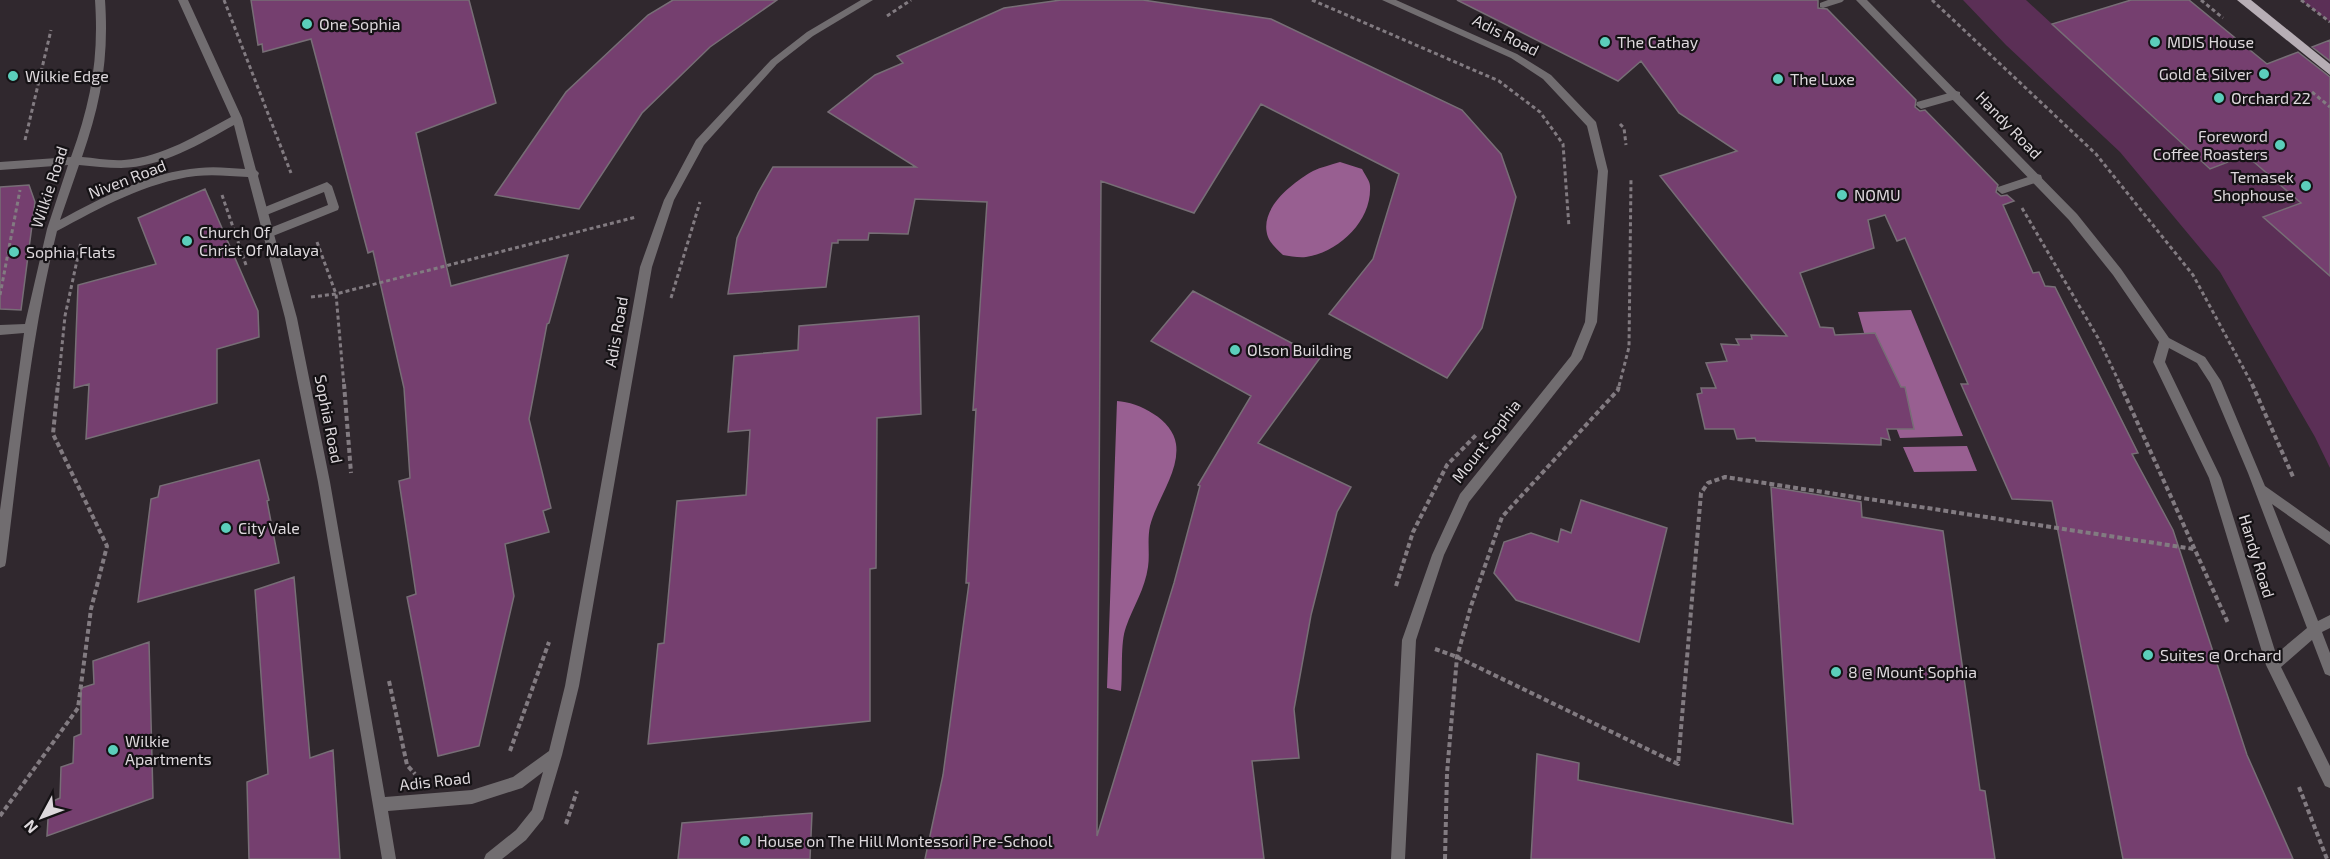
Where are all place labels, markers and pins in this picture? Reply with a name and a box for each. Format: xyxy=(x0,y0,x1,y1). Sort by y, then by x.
place label: One Sophia xyxy=(319,14,401,33)
marker: One Sophia xyxy=(300,17,314,31)
place label: The Cathay xyxy=(1617,32,1699,51)
place label: MDIS House xyxy=(2167,32,2254,51)
marker: The Cathay xyxy=(1598,35,1612,49)
marker: MDIS House xyxy=(2148,35,2162,49)
place label: Gold & Silver xyxy=(2159,64,2253,83)
place label: Wilkie Edge xyxy=(25,66,109,85)
marker: Gold & Silver xyxy=(2257,67,2271,81)
marker: Wilkie Edge xyxy=(6,69,20,83)
place label: The Luxe xyxy=(1790,69,1855,88)
marker: The Luxe xyxy=(1771,72,1785,86)
place label: Orchard 22 xyxy=(2231,88,2311,107)
marker: Orchard 22 xyxy=(2212,91,2226,105)
place label: Foreword Coffee Roasters xyxy=(2153,126,2268,163)
marker: Foreword Coffee Roasters xyxy=(2273,138,2287,152)
place label: Temasek Shophouse xyxy=(2213,167,2294,204)
marker: Temasek Shophouse xyxy=(2299,179,2313,193)
place label: NOMU xyxy=(1854,185,1901,204)
marker: NOMU xyxy=(1835,188,1849,202)
place label: Church Of Christ Of Malaya xyxy=(199,222,319,259)
marker: Church Of Christ Of Malaya xyxy=(180,234,194,248)
place label: Sophia Flats xyxy=(26,242,115,261)
marker: Sophia Flats xyxy=(7,245,21,259)
place label: Olson Building xyxy=(1247,340,1352,359)
marker: Olson Building xyxy=(1228,343,1242,357)
place label: City Vale xyxy=(238,518,300,537)
marker: City Vale xyxy=(219,521,233,535)
place label: Suites @ Orchard xyxy=(2160,645,2282,664)
marker: Suites @ Orchard xyxy=(2141,648,2155,662)
place label: 8 @ Mount Sophia xyxy=(1848,662,1977,681)
marker: 8 @ Mount Sophia xyxy=(1829,665,1843,679)
place label: Wilkie Apartments xyxy=(125,731,212,768)
marker: Wilkie Apartments xyxy=(106,743,120,757)
place label: House on The Hill Montessori Pre-School xyxy=(757,831,1053,850)
marker: House on The Hill Montessori Pre-School xyxy=(738,834,752,848)

